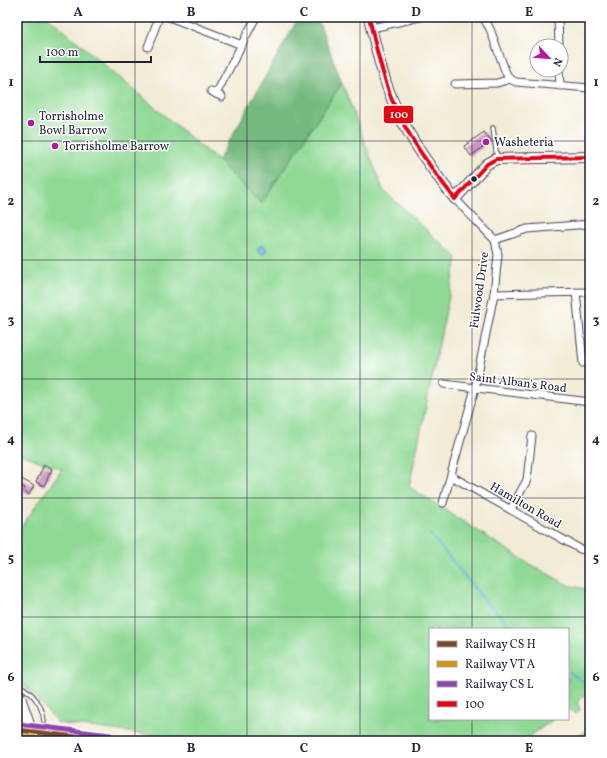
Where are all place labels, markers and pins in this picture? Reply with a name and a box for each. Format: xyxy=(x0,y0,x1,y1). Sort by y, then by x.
place label: Torrisholme Bowl Barrow xyxy=(39,109,108,139)
marker: Torrisholme Bowl Barrow xyxy=(26,118,36,128)
place label: Washeteria xyxy=(494,135,554,151)
marker: Washeteria xyxy=(481,137,491,147)
place label: Torrisholme Barrow xyxy=(63,139,170,155)
marker: Torrisholme Barrow xyxy=(50,141,60,151)
unlabelled marker xyxy=(469,174,479,184)

